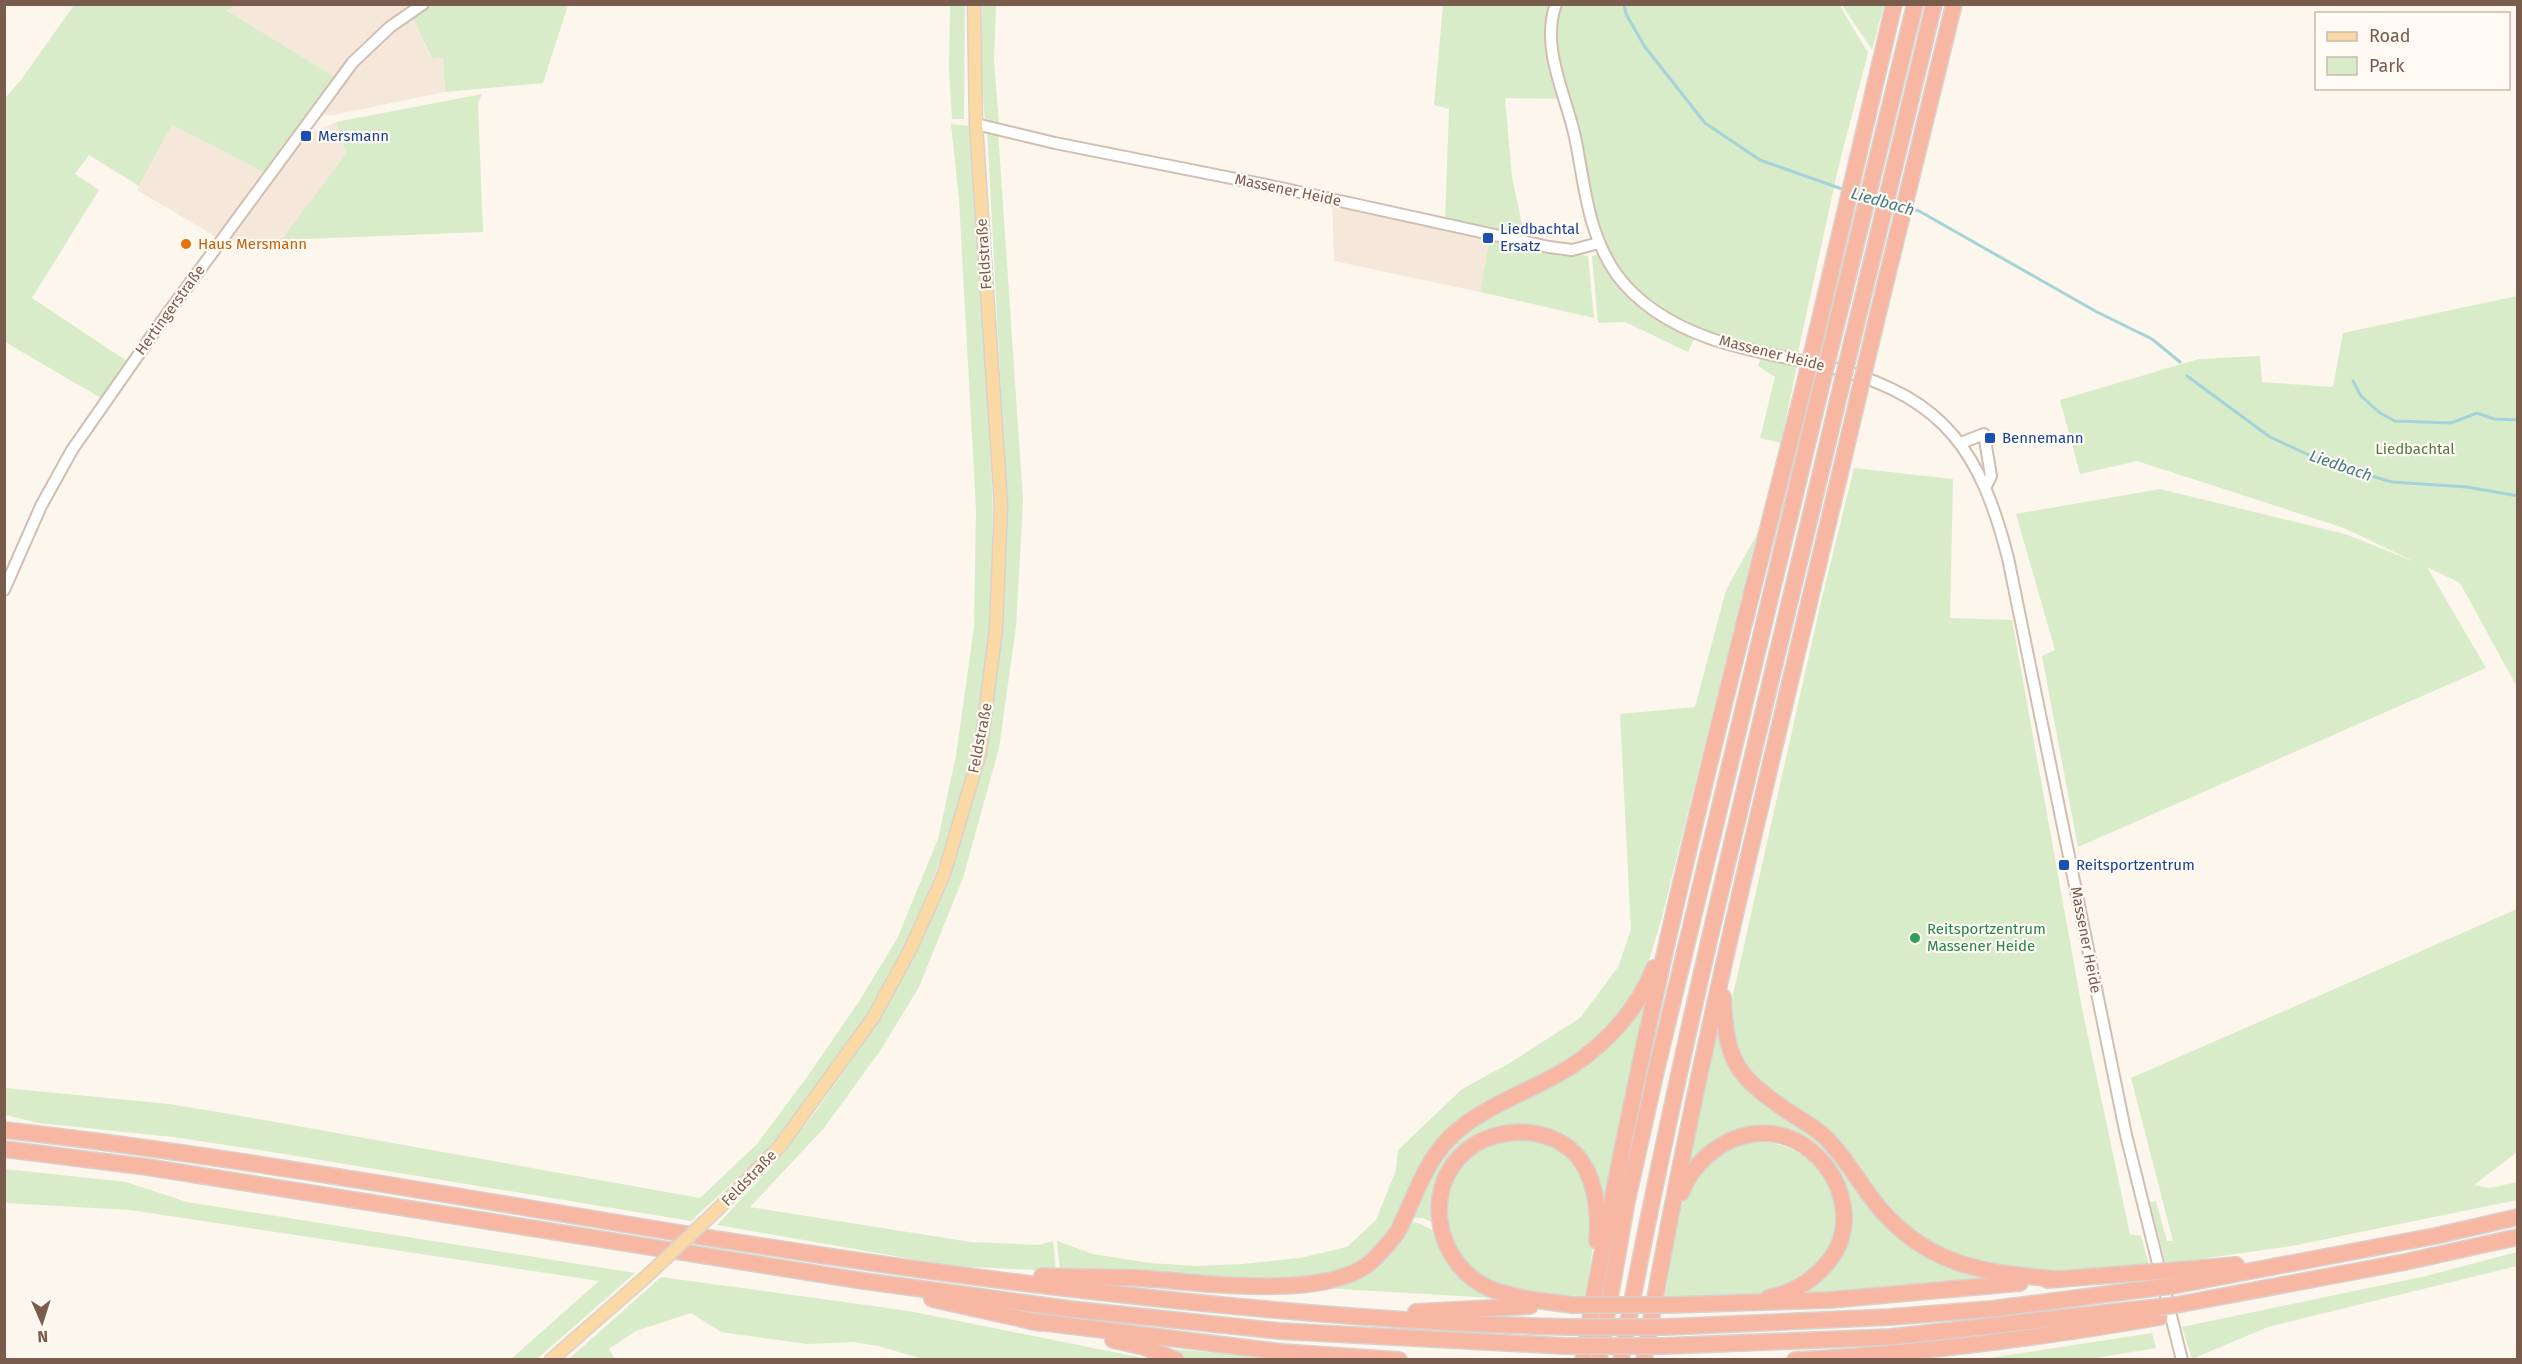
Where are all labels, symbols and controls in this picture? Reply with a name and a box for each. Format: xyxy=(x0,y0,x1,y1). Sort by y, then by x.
legend xyxy=(2315,12,2510,90)
text: Road xyxy=(2369,25,2411,47)
text: Park xyxy=(2369,55,2405,77)
place label: Mersmann xyxy=(318,127,389,145)
marker: Mersmann xyxy=(299,129,313,143)
street label: Massener Heide xyxy=(1233,170,1343,210)
water label: Liedbach xyxy=(1849,183,1917,220)
street label: Feldstraße xyxy=(973,218,995,290)
place label: Liedbachtal Ersatz xyxy=(1500,220,1580,255)
marker: Liedbachtal Ersatz xyxy=(1481,231,1495,245)
place label: Haus Mersmann xyxy=(198,235,307,253)
marker: Haus Mersmann xyxy=(179,237,193,251)
street label: Hertingerstraße xyxy=(131,261,209,359)
street label: Massener Heide xyxy=(1717,331,1827,375)
place label: Bennemann xyxy=(2002,429,2084,447)
marker: Bennemann xyxy=(1983,431,1997,445)
park label: Liedbachtal xyxy=(2375,440,2455,458)
water label: Liedbach xyxy=(2307,446,2375,485)
street label: Feldstraße xyxy=(964,701,996,775)
place label: Reitsportzentrum xyxy=(2076,856,2195,874)
marker: Reitsportzentrum xyxy=(2057,858,2071,872)
street label: Massener Heide xyxy=(2067,885,2105,995)
place label: Reitsportzentrum Massener Heide xyxy=(1927,920,2046,955)
marker: Reitsportzentrum Massener Heide xyxy=(1908,931,1922,945)
street label: Feldstraße xyxy=(718,1146,780,1210)
north arrow xyxy=(12,1292,72,1352)
text: N xyxy=(37,1327,49,1346)

